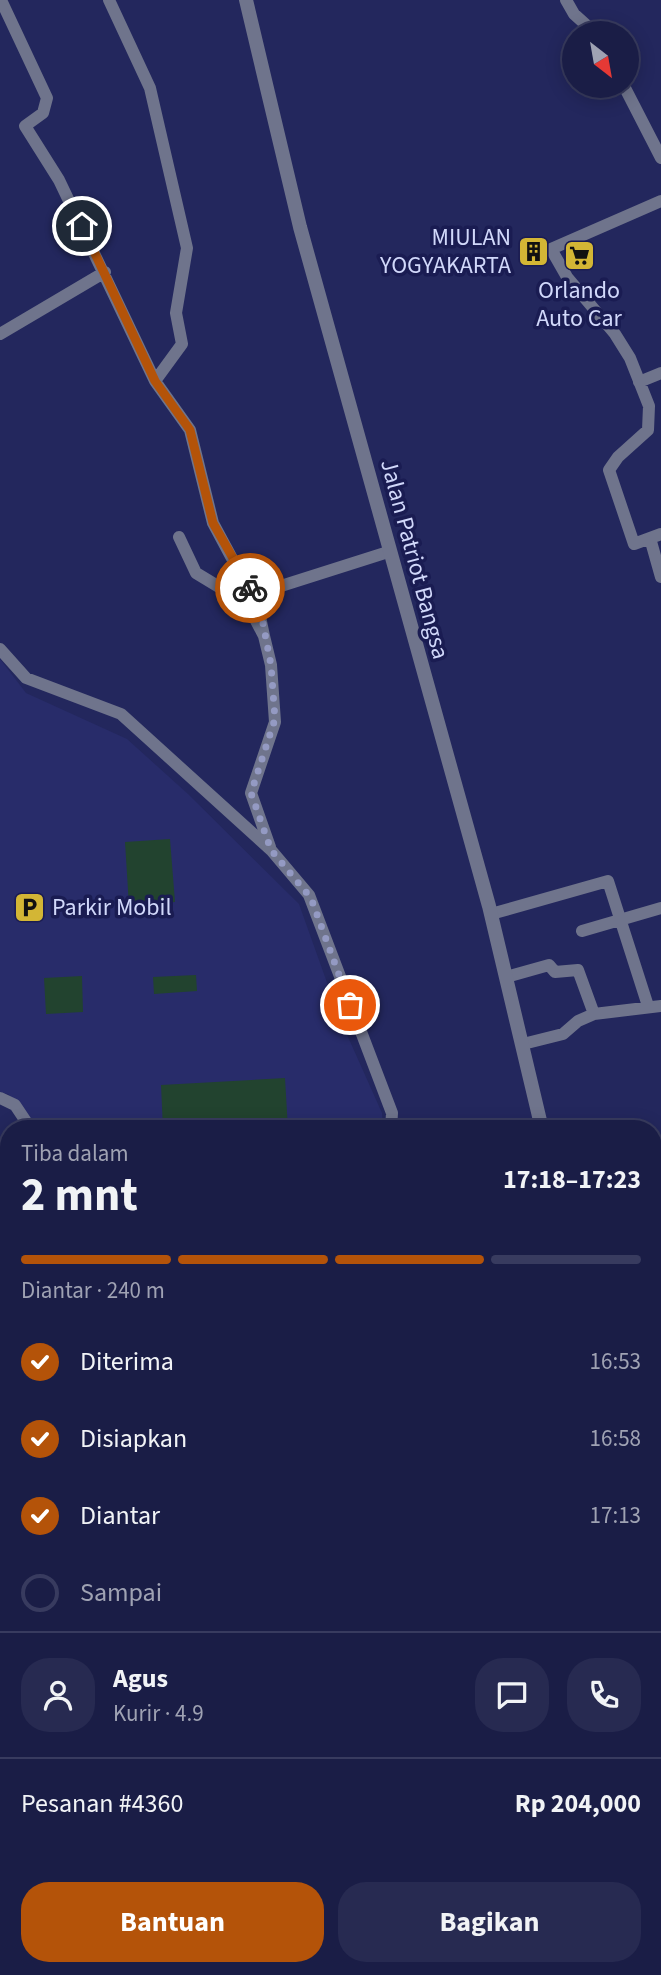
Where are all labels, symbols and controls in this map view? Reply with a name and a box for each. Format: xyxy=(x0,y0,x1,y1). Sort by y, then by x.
north arrow xyxy=(562,21,639,98)
map controls xyxy=(562,21,639,98)
pin xyxy=(52,196,112,256)
icon: home xyxy=(63,207,101,245)
place label: MIULAN YOGYAKARTA xyxy=(379,220,511,283)
building icon: MIULAN YOGYAKARTA xyxy=(517,234,551,268)
supermarket icon: Orlando Auto Car xyxy=(562,239,596,273)
place label: Orlando Auto Car xyxy=(536,273,622,336)
street label: Jalan Patriot Bangsa xyxy=(371,455,458,663)
courier xyxy=(215,553,285,623)
icon: bike xyxy=(231,569,269,607)
parking icon: Parkir Mobil xyxy=(12,890,46,924)
place label: Parkir Mobil xyxy=(52,890,172,925)
pin xyxy=(320,975,380,1035)
icon: bag xyxy=(331,986,369,1024)
text: Tiba dalam xyxy=(21,1137,128,1170)
text: 17:18–17:23 xyxy=(503,1161,641,1198)
text: 2 mnt xyxy=(21,1163,138,1228)
text: Diantar · 240 m xyxy=(21,1274,165,1307)
icon: check xyxy=(21,1343,59,1381)
text: Diterima xyxy=(80,1343,174,1380)
text: 16:53 xyxy=(590,1345,641,1378)
icon: check xyxy=(21,1420,59,1458)
text: Disiapkan xyxy=(80,1420,187,1457)
text: 16:58 xyxy=(590,1422,641,1455)
icon: check xyxy=(21,1497,59,1535)
text: Diantar xyxy=(80,1497,160,1534)
text: 17:13 xyxy=(590,1499,641,1532)
text: Sampai xyxy=(80,1574,162,1611)
button: person xyxy=(21,1658,95,1732)
button: chat xyxy=(475,1658,549,1732)
button: phone xyxy=(567,1658,641,1732)
text: Agus xyxy=(113,1660,168,1697)
text: Kurir · 4.9 xyxy=(113,1697,204,1730)
text: Pesanan #4360 xyxy=(21,1785,183,1822)
text: Rp 204,000 xyxy=(515,1785,641,1822)
button: Bantuan xyxy=(21,1882,324,1962)
button: Bagikan xyxy=(338,1882,641,1962)

